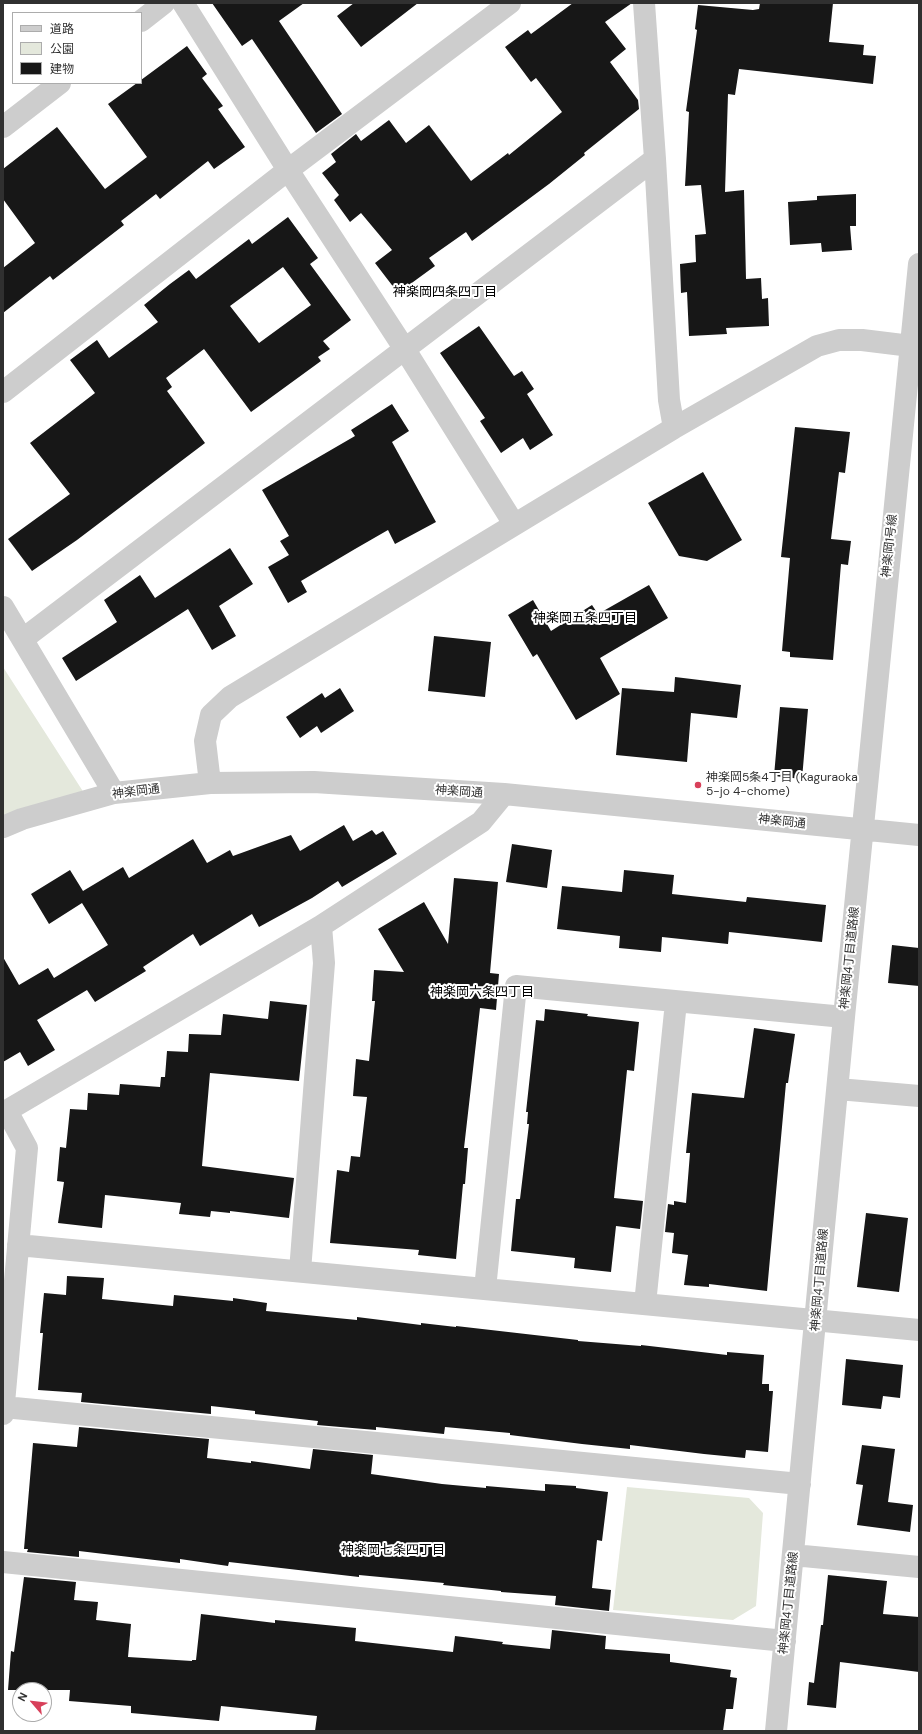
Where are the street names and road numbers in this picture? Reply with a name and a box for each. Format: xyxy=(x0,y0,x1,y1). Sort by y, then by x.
street label: 神楽岡1号線 xyxy=(880,514,900,578)
street label: 神楽岡通 xyxy=(111,782,161,802)
street label: 神楽岡通 xyxy=(435,783,483,801)
street label: 神楽岡通 xyxy=(757,812,807,832)
street label: 神楽岡4丁目道路線 xyxy=(837,906,863,1010)
street label: 神楽岡4丁目道路線 xyxy=(808,1228,832,1332)
street label: 神楽岡4丁目道路線 xyxy=(776,1551,802,1655)

